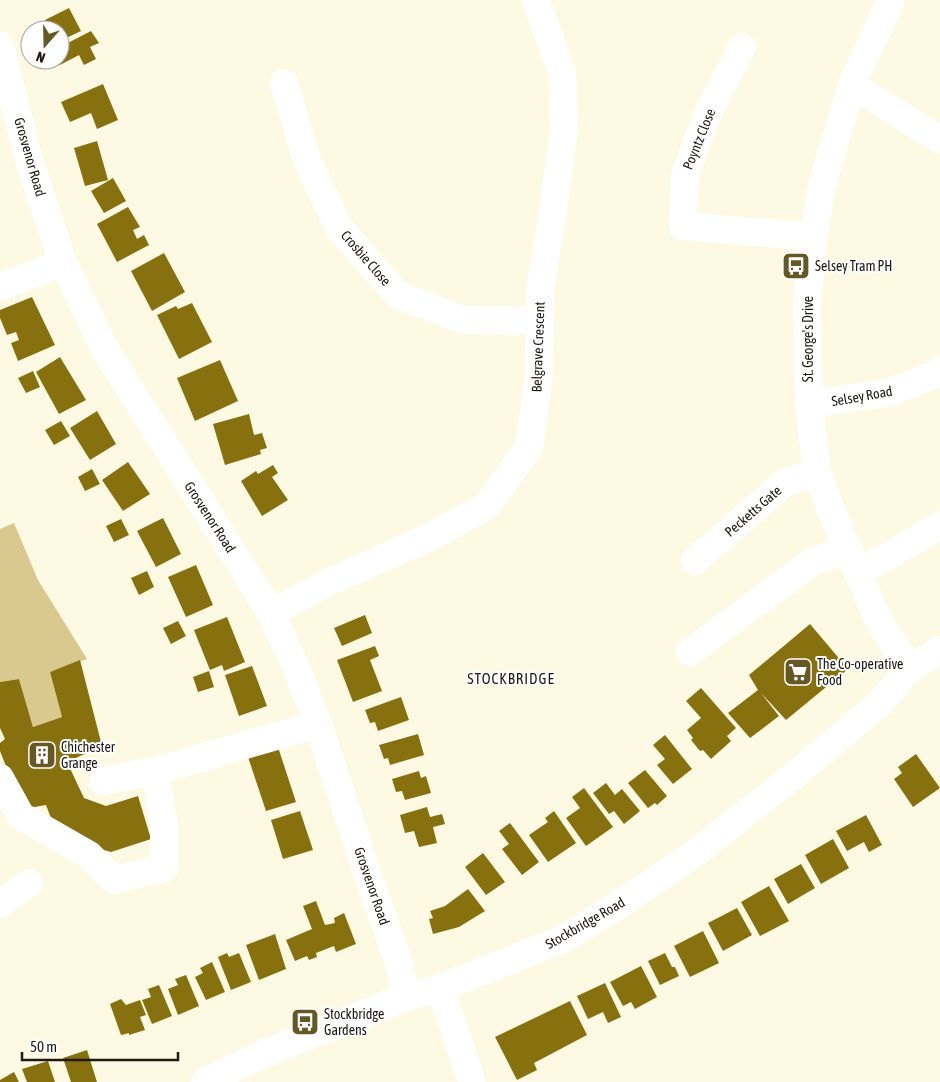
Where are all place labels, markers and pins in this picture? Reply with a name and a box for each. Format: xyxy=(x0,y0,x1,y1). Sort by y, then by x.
bus stop icon: Selsey Tram PH xyxy=(781,251,811,281)
place label: Selsey Tram PH xyxy=(815,258,892,274)
place label: The Co-operative Food xyxy=(817,656,903,688)
supermarket icon: The Co-operative Food xyxy=(783,657,813,687)
place label: Chichester Grange xyxy=(61,739,116,771)
building icon: Chichester Grange xyxy=(27,740,57,770)
place label: Stockbridge Gardens xyxy=(324,1006,384,1038)
bus stop icon: Stockbridge Gardens xyxy=(290,1007,320,1037)

